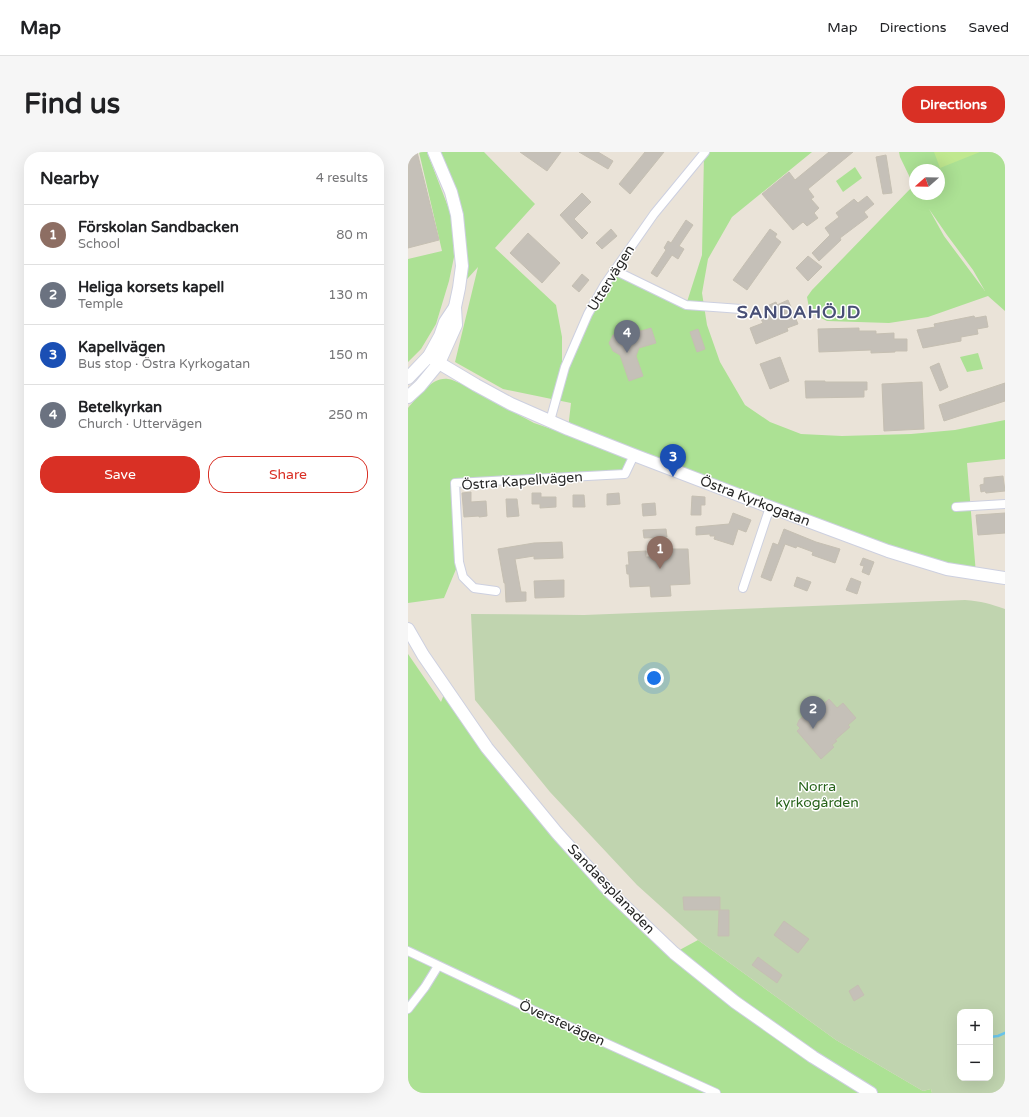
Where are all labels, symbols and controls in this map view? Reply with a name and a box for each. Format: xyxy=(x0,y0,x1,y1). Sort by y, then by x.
text: Map xyxy=(20,17,61,39)
text: Map xyxy=(827,19,858,36)
text: Directions xyxy=(880,19,947,36)
text: Saved xyxy=(969,19,1009,36)
button: Directions xyxy=(902,86,1005,123)
text: Find us xyxy=(24,87,120,121)
north arrow xyxy=(909,164,945,200)
text: Nearby xyxy=(40,168,99,189)
text: 4 results xyxy=(316,170,368,186)
text: Förskolan Sandbacken xyxy=(78,218,239,236)
text: 1 xyxy=(49,227,57,243)
text: 80 m xyxy=(336,227,368,243)
text: School xyxy=(78,236,120,252)
street label: Uttervägen xyxy=(584,242,638,314)
text: Heliga korsets kapell xyxy=(78,278,224,296)
text: 2 xyxy=(49,287,57,303)
text: 130 m xyxy=(328,287,368,303)
text: Temple xyxy=(78,296,123,312)
district label: SANDAHÖJD xyxy=(737,301,861,323)
pin: 4 xyxy=(614,320,640,353)
text: Kapellvägen xyxy=(78,338,165,356)
text: 3 xyxy=(49,347,57,363)
text: 150 m xyxy=(328,347,368,363)
text: Bus stop · Östra Kyrkogatan xyxy=(78,356,250,372)
text: Betelkyrkan xyxy=(78,398,162,416)
text: 4 xyxy=(49,407,57,423)
text: 250 m xyxy=(328,407,368,423)
text: Church · Uttervägen xyxy=(78,416,202,432)
pin: 3 xyxy=(660,444,686,477)
button: Save xyxy=(40,456,200,493)
button: Share xyxy=(208,456,368,493)
street label: Östra Kapellvägen xyxy=(461,468,583,494)
street label: Östra Kyrkogatan xyxy=(697,472,813,530)
pin: 1 xyxy=(647,536,673,569)
your location xyxy=(644,668,664,688)
pin: 2 xyxy=(800,696,826,729)
park label: Norra kyrkogården xyxy=(775,778,859,811)
street label: Sandaesplanaden xyxy=(564,841,658,937)
street label: Överstevägen xyxy=(516,996,608,1050)
map controls xyxy=(957,1009,993,1081)
button: + xyxy=(957,1009,993,1045)
button: − xyxy=(957,1045,993,1081)

